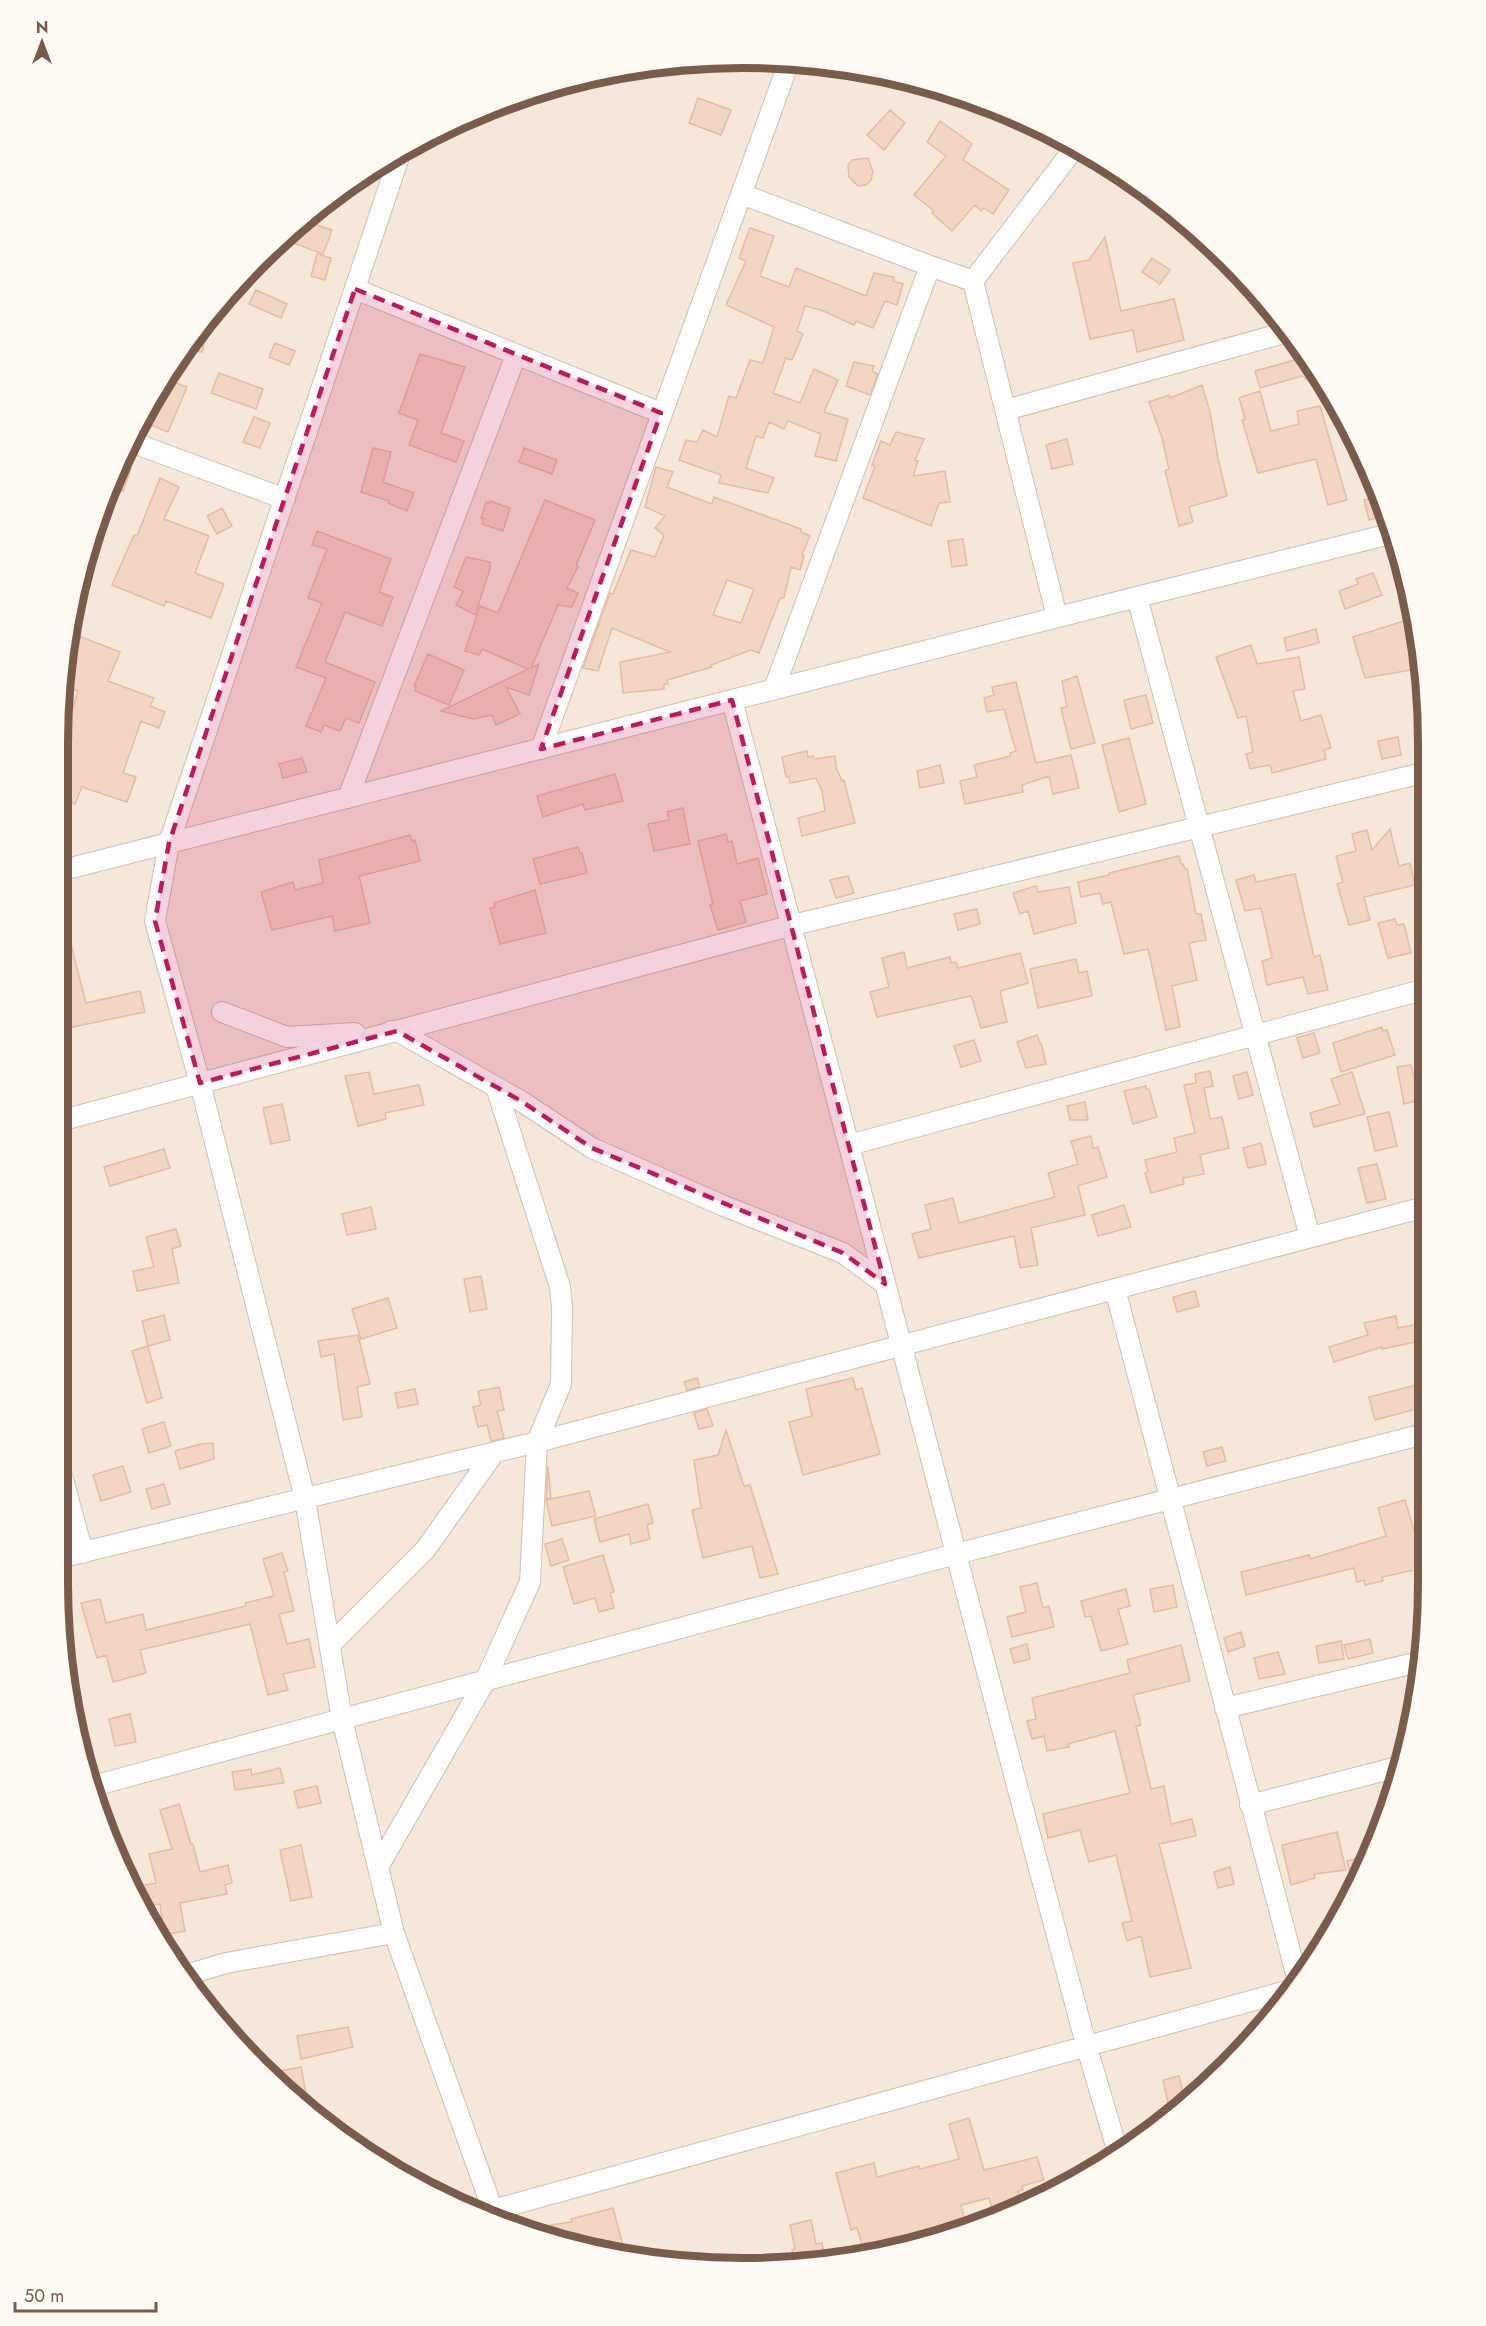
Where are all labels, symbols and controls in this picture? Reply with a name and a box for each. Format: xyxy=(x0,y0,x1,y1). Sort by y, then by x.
north arrow xyxy=(12,12,72,72)
text: N xyxy=(36,16,48,39)
scale bar xyxy=(15,2275,156,2313)
text: 50 m xyxy=(24,2283,64,2309)

